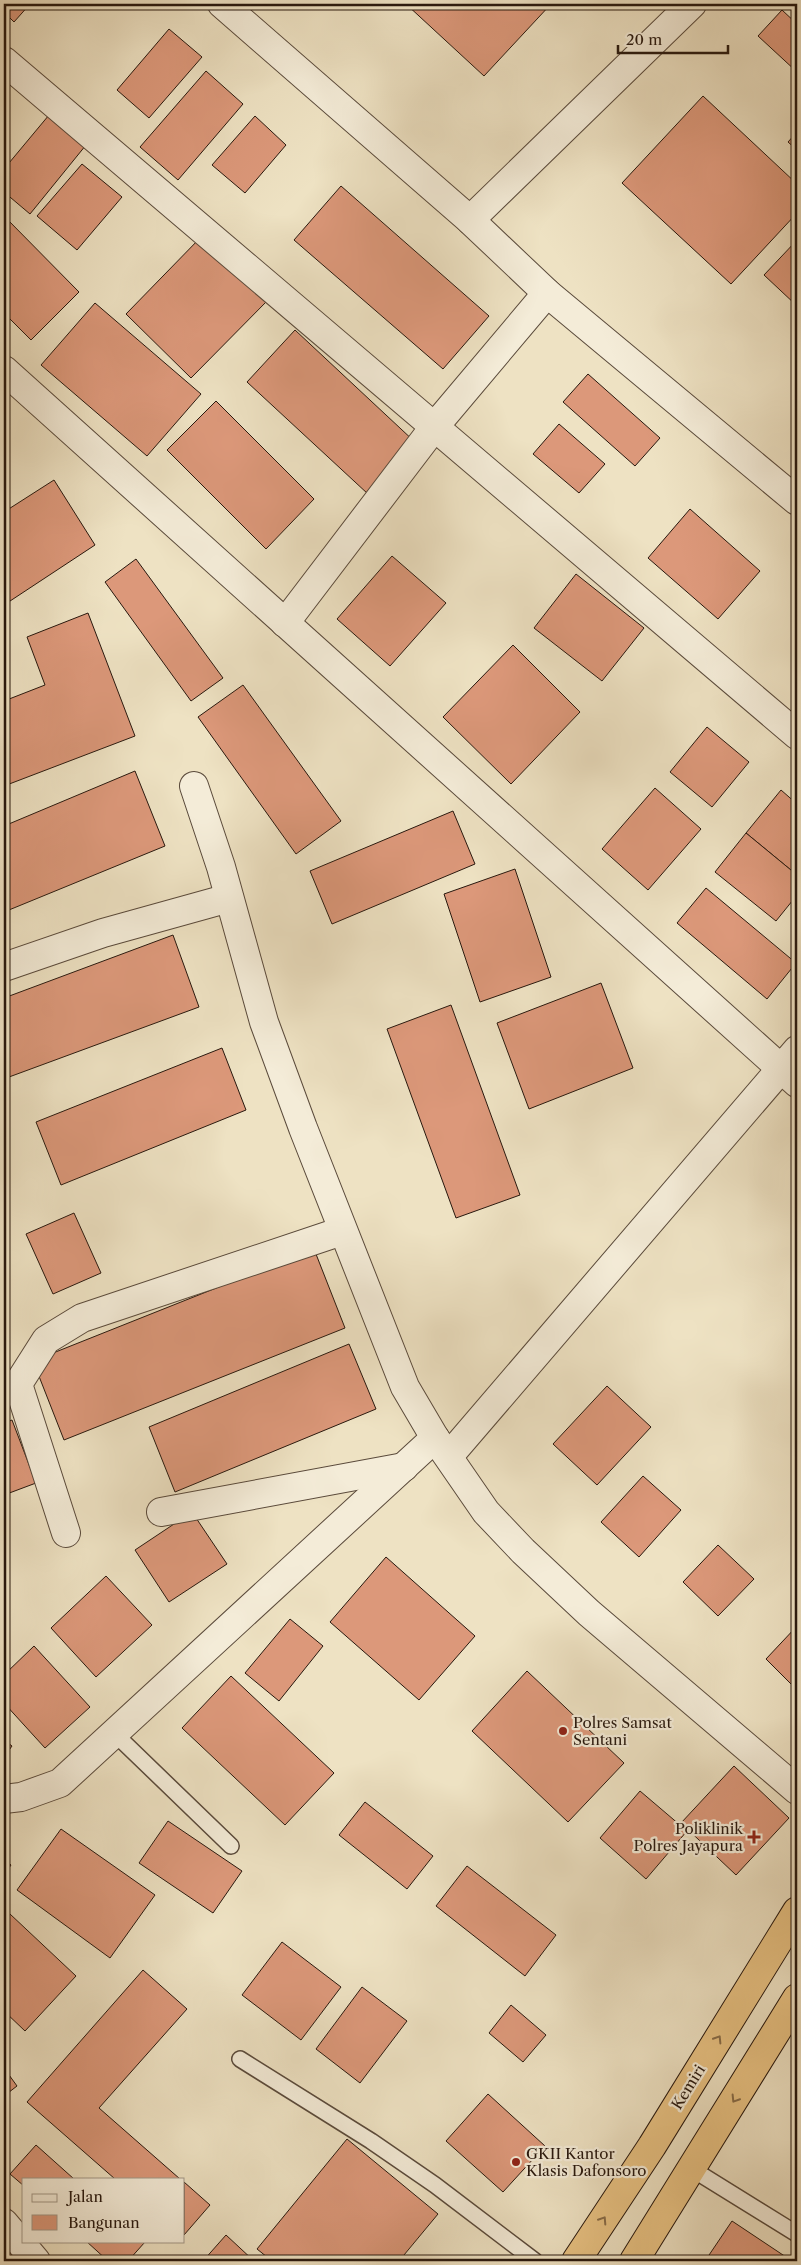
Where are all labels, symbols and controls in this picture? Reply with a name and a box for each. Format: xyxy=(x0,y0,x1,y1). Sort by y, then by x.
scale bar xyxy=(618,22,728,54)
text: 20 m xyxy=(626,30,662,49)
place label: Polres Samsat Sentani xyxy=(573,1713,672,1749)
marker: Polres Samsat Sentani xyxy=(557,1725,569,1737)
place label: Poliklinik Polres Jayapura xyxy=(634,1819,744,1855)
marker: Poliklinik Polres Jayapura xyxy=(747,1830,761,1844)
one-way arrow xyxy=(712,2035,721,2044)
street label: Kemiri xyxy=(667,2061,709,2113)
one-way arrow xyxy=(731,2094,741,2103)
place label: GKII Kantor Klasis Dafonsoro xyxy=(526,2144,647,2180)
marker: GKII Kantor Klasis Dafonsoro xyxy=(510,2156,522,2168)
legend xyxy=(22,2178,185,2242)
text: Jalan xyxy=(66,2187,103,2206)
text: Bangunan xyxy=(68,2213,140,2232)
one-way arrow xyxy=(597,2217,606,2226)

